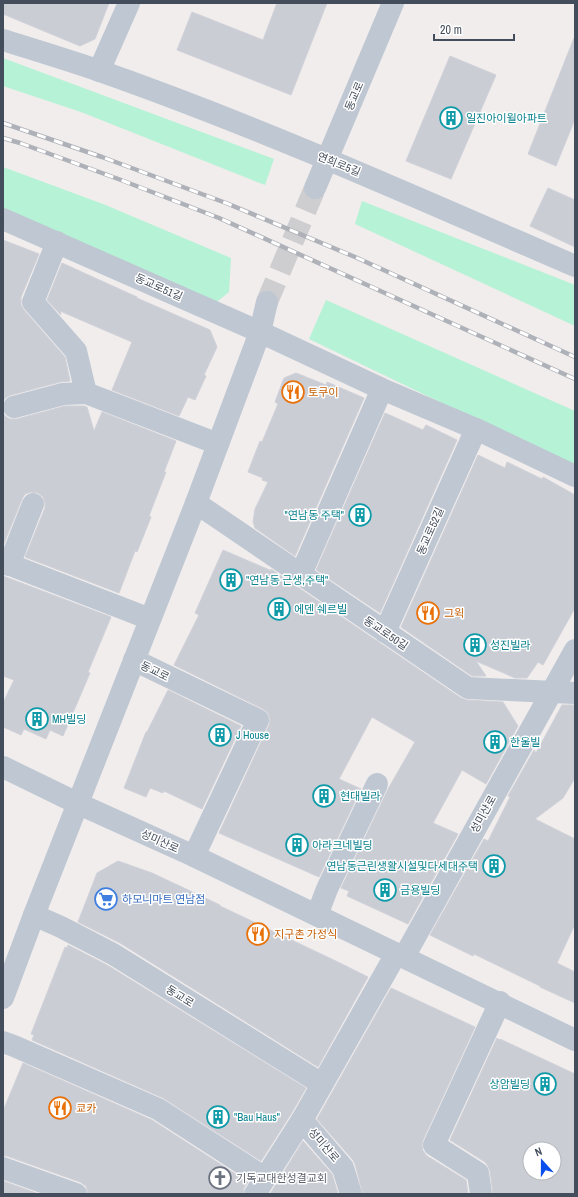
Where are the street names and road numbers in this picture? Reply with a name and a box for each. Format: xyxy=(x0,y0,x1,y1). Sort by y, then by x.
street label: 동교로 xyxy=(342,79,366,113)
street label: 연희로5길 xyxy=(315,149,363,179)
street label: 동교로51길 xyxy=(133,270,185,304)
street label: 동교로52길 xyxy=(413,505,447,557)
street label: 동교로50길 xyxy=(361,613,411,653)
street label: 동교로 xyxy=(138,658,172,684)
street label: 성미산로 xyxy=(467,793,499,835)
street label: 성미산로 xyxy=(139,826,181,856)
street label: 동교로 xyxy=(163,982,197,1010)
street label: 성미산로 xyxy=(305,1125,343,1165)

